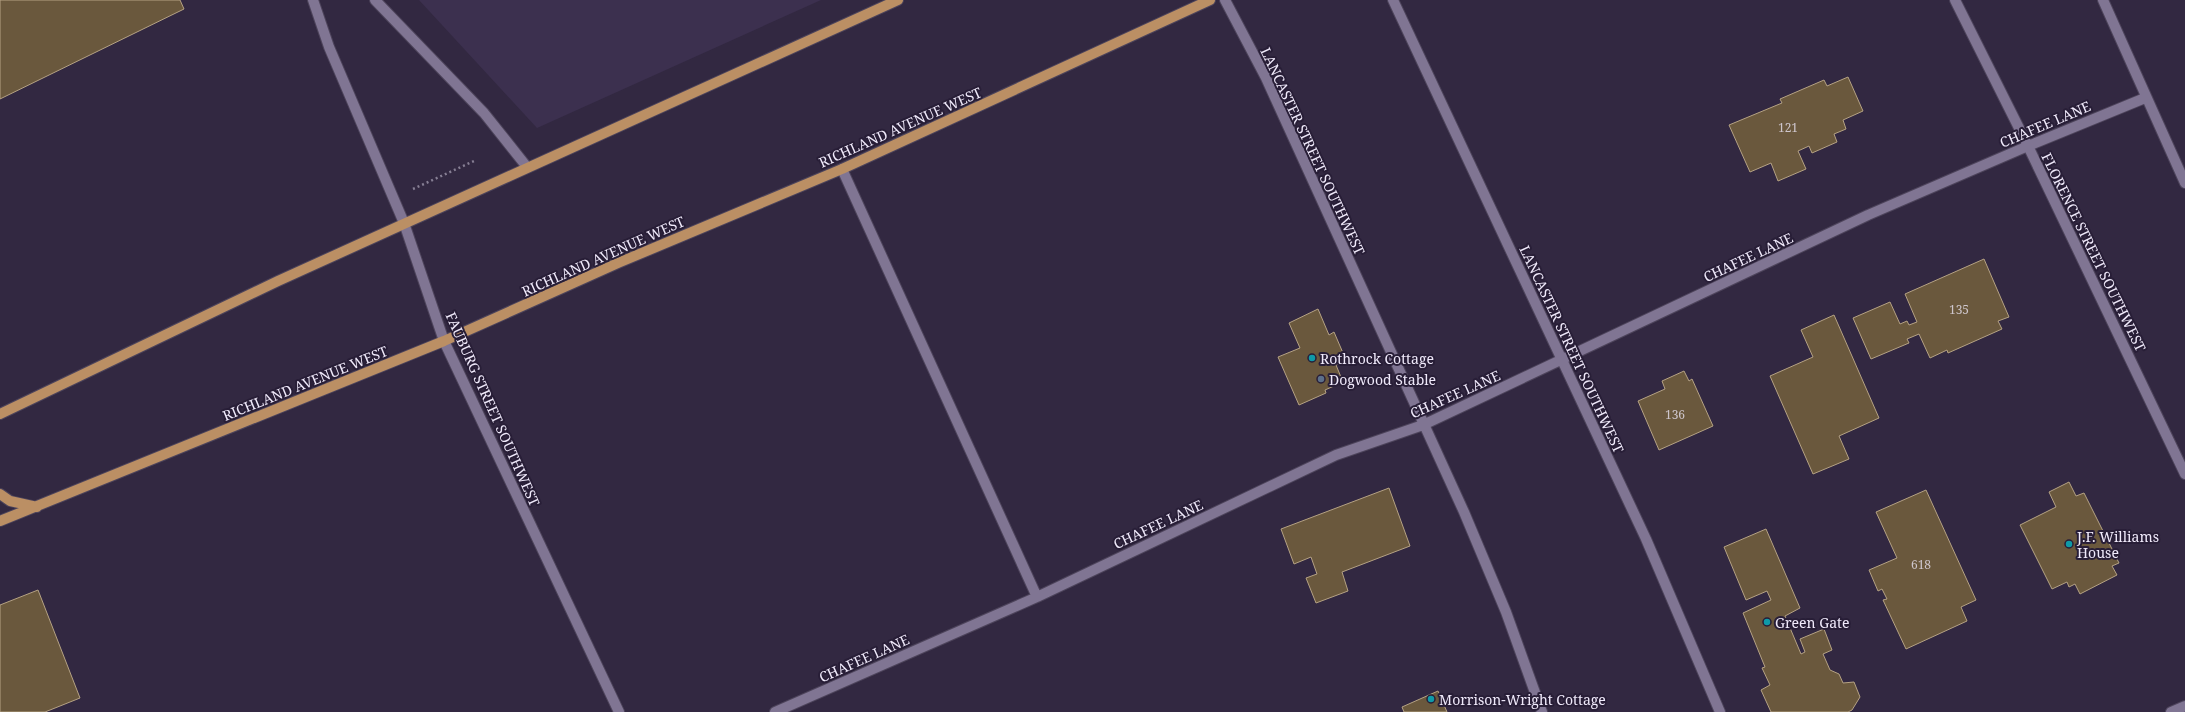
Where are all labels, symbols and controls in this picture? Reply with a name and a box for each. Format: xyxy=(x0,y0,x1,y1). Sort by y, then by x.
street label: LANCASTER STREET SOUTHWEST xyxy=(1256,44,1370,258)
street label: RICHLAND AVENUE WEST xyxy=(816,82,985,172)
street label: CHAFEE LANE xyxy=(1997,96,2094,152)
house number: 121 xyxy=(1778,119,1798,136)
street label: FLORENCE STREET SOUTHWEST xyxy=(2038,150,2151,355)
street label: RICHLAND AVENUE WEST xyxy=(519,211,688,301)
street label: CHAFEE LANE xyxy=(1700,228,1796,286)
street label: LANCASTER STREET SOUTHWEST xyxy=(1515,242,1629,456)
house number: 135 xyxy=(1949,301,1969,318)
street label: FAUBURG STREET SOUTHWEST xyxy=(442,309,545,509)
street label: RICHLAND AVENUE WEST xyxy=(220,341,391,425)
place label: Rothrock Cottage xyxy=(1320,349,1434,368)
marker: Rothrock Cottage xyxy=(1307,353,1317,363)
street label: CHAFEE LANE xyxy=(1407,366,1503,422)
place label: Dogwood Stable xyxy=(1329,370,1436,389)
marker: Dogwood Stable xyxy=(1316,374,1326,384)
house number: 136 xyxy=(1665,406,1685,423)
street label: CHAFEE LANE xyxy=(1110,495,1206,553)
place label: J.F. Williams House xyxy=(2076,527,2159,562)
marker: J.F. Williams House xyxy=(2064,539,2074,549)
house number: 618 xyxy=(1911,556,1931,573)
place label: Green Gate xyxy=(1775,613,1850,632)
marker: Green Gate xyxy=(1762,617,1772,627)
street label: CHAFEE LANE xyxy=(816,630,912,686)
place label: Morrison-Wright Cottage xyxy=(1439,690,1606,709)
marker: Morrison-Wright Cottage xyxy=(1426,694,1436,704)

